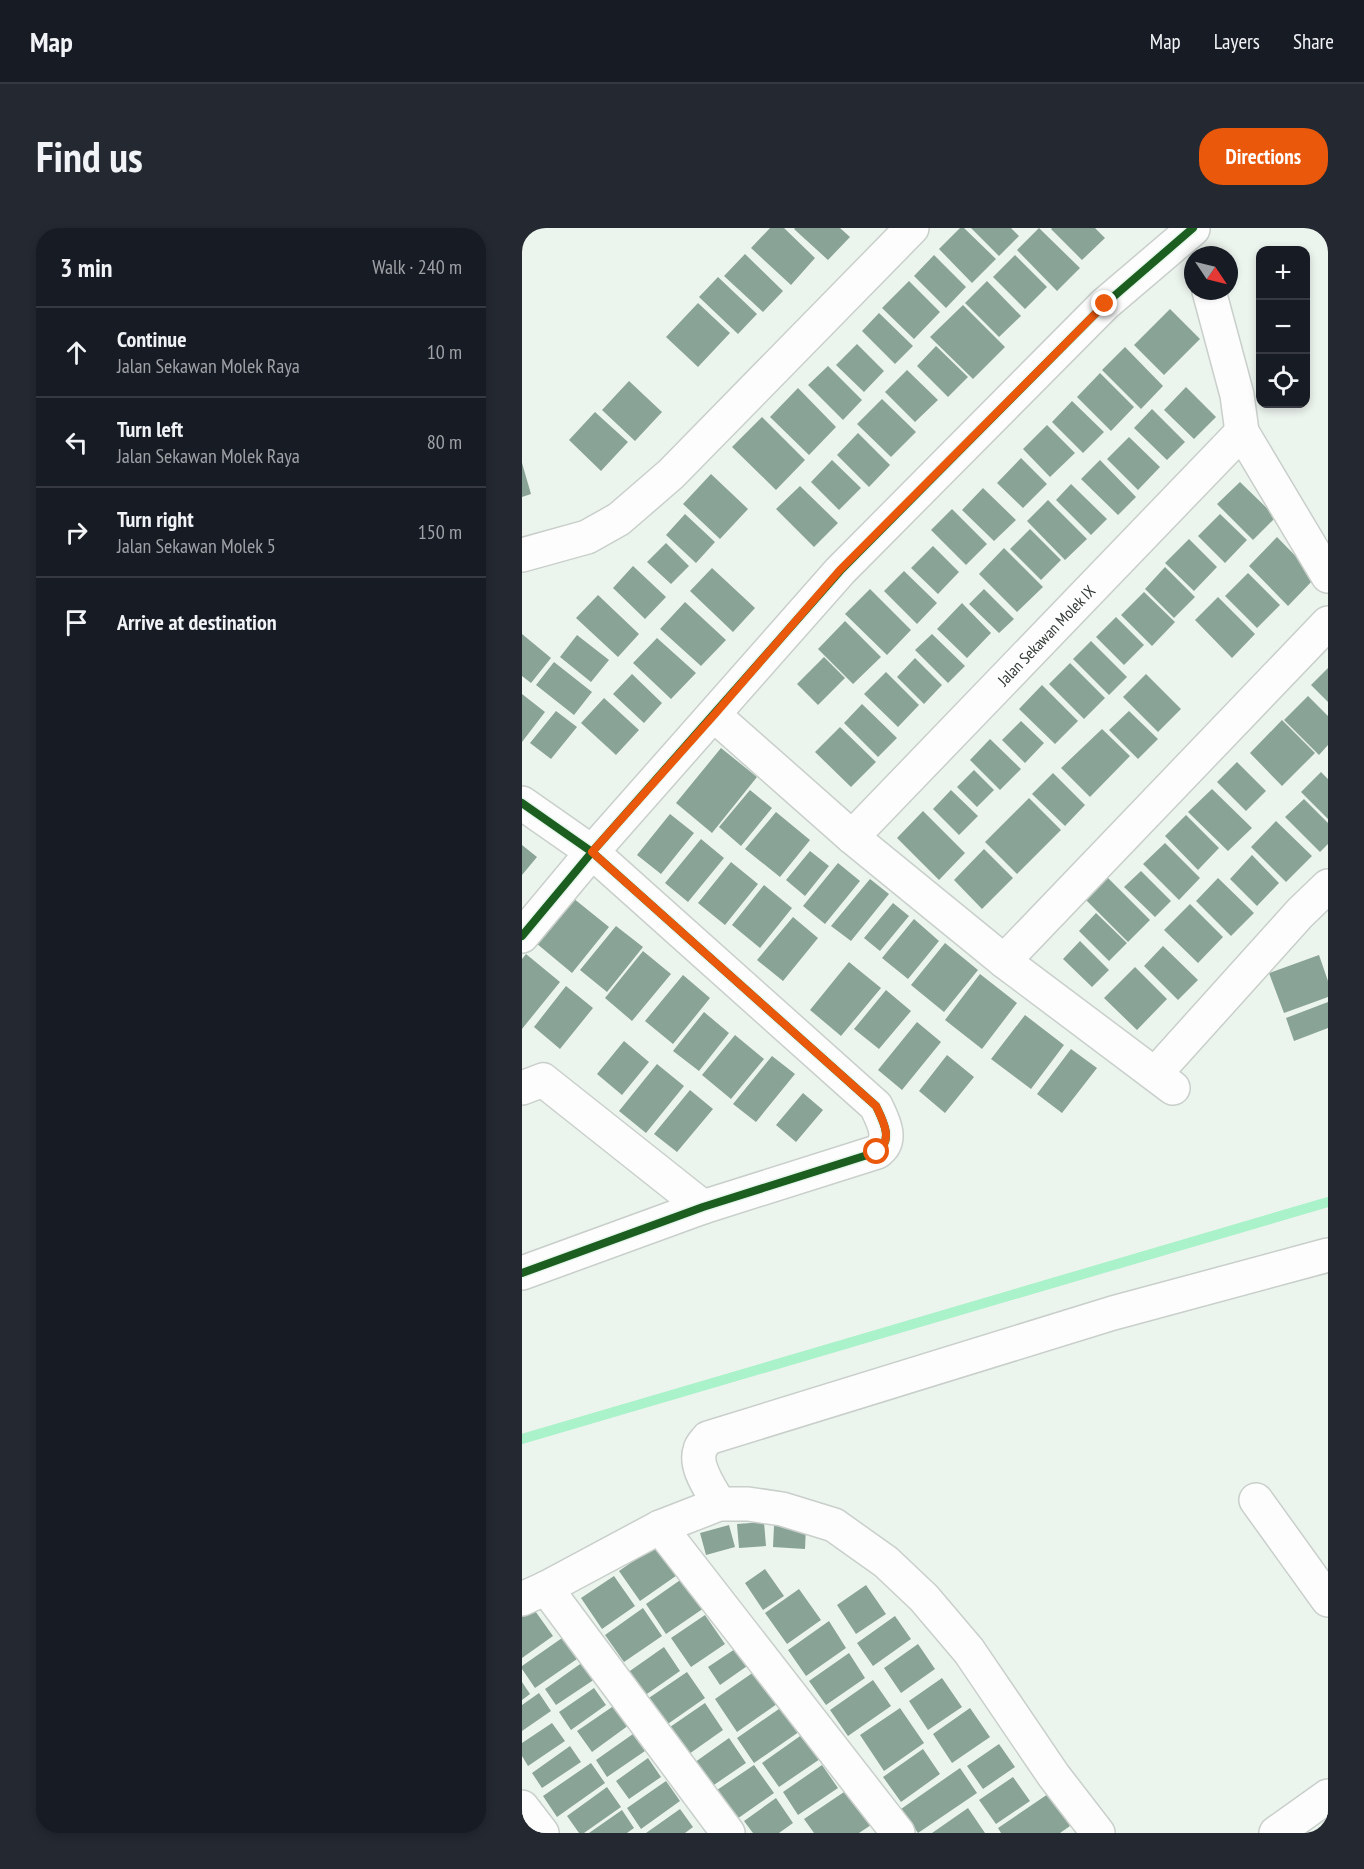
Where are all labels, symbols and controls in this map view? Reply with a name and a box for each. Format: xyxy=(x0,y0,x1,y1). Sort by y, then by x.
text: Map xyxy=(30,23,73,60)
text: Map xyxy=(1150,28,1181,55)
text: Layers xyxy=(1214,28,1260,55)
text: Share xyxy=(1293,28,1334,55)
button: Directions xyxy=(1199,128,1328,185)
text: Find us xyxy=(36,129,143,184)
north arrow xyxy=(1184,246,1238,300)
map controls xyxy=(1256,246,1310,408)
button: + xyxy=(1256,246,1310,300)
text: 3 min xyxy=(60,251,113,284)
text: Walk · 240 m xyxy=(372,254,462,280)
route end xyxy=(1091,290,1117,316)
button: − xyxy=(1256,300,1310,354)
text: Continue xyxy=(117,325,187,353)
icon: ahead xyxy=(60,336,93,369)
text: 10 m xyxy=(427,339,462,365)
text: Jalan Sekawan Molek Raya xyxy=(117,353,300,379)
button: locate xyxy=(1256,354,1310,408)
text: Turn left xyxy=(117,415,183,443)
icon: left xyxy=(60,426,93,459)
text: 80 m xyxy=(427,429,462,455)
text: Jalan Sekawan Molek Raya xyxy=(117,443,300,469)
text: Turn right xyxy=(117,505,194,533)
icon: right xyxy=(60,516,93,549)
text: 150 m xyxy=(418,519,462,545)
text: Jalan Sekawan Molek 5 xyxy=(117,533,276,559)
street label: Jalan Sekawan Molek IX xyxy=(993,581,1099,690)
icon: arrive xyxy=(60,606,93,639)
text: Arrive at destination xyxy=(117,608,277,636)
route start xyxy=(863,1138,889,1164)

